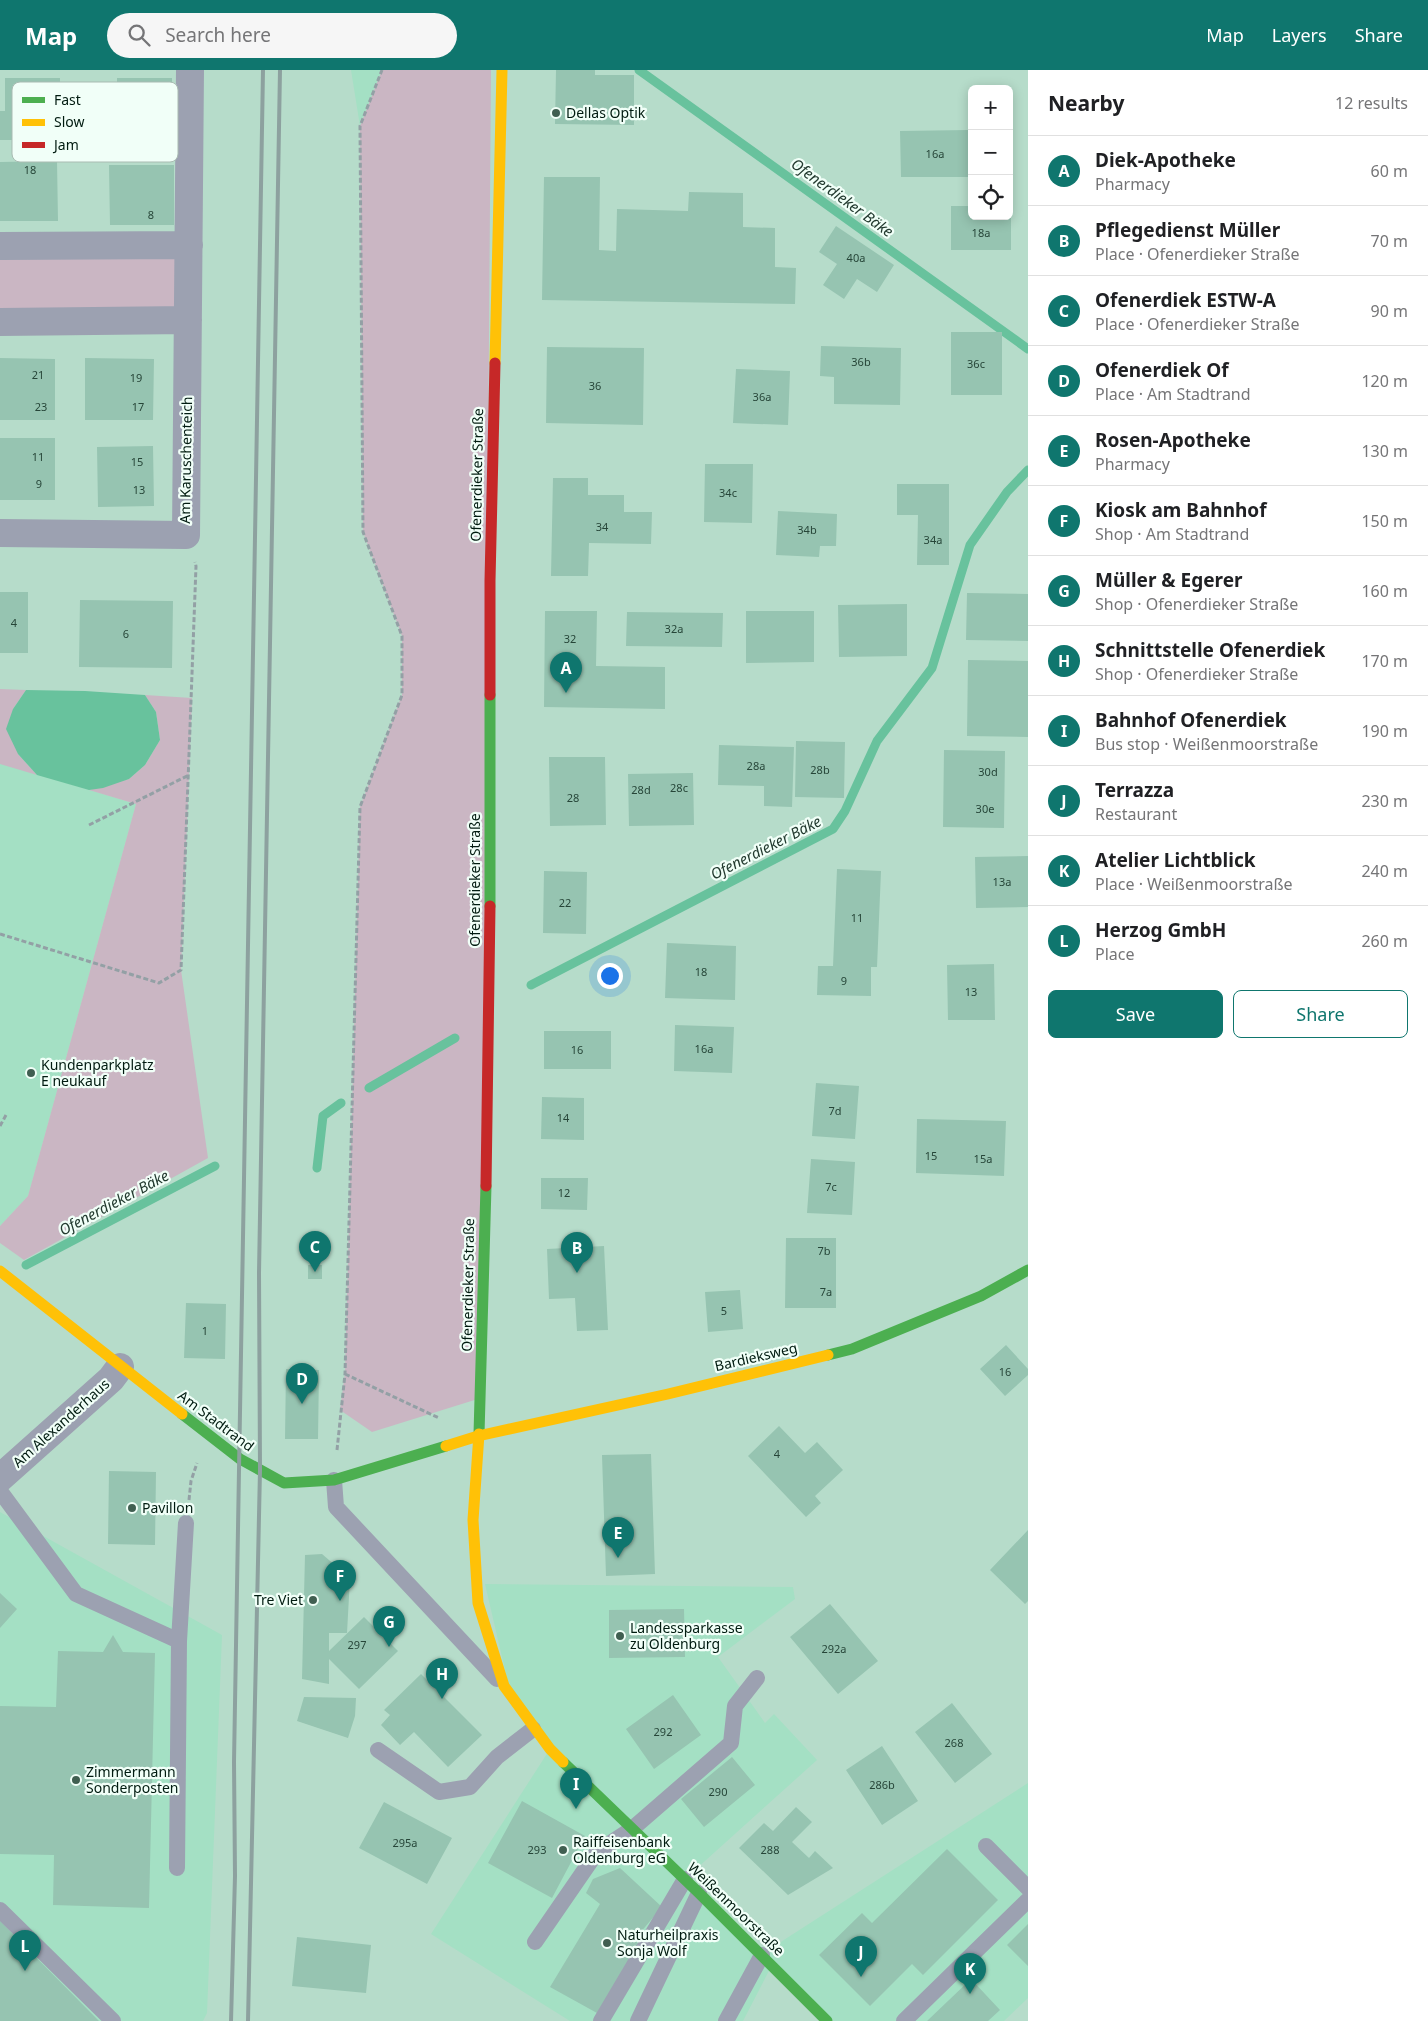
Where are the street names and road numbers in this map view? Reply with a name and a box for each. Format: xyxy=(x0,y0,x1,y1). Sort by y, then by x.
street label: Am Karuschenteich xyxy=(175,396,196,524)
street label: Ofenerdieker Straße xyxy=(466,408,487,542)
street label: Ofenerdieker Straße xyxy=(465,813,484,947)
street label: Ofenerdieker Straße xyxy=(457,1218,478,1352)
street label: Bardieksweg xyxy=(713,1338,799,1375)
street label: Am Alexanderhaus xyxy=(8,1374,113,1471)
street label: Am Stadtrand xyxy=(174,1386,258,1455)
street label: Weißenmoorstraße xyxy=(684,1858,789,1960)

